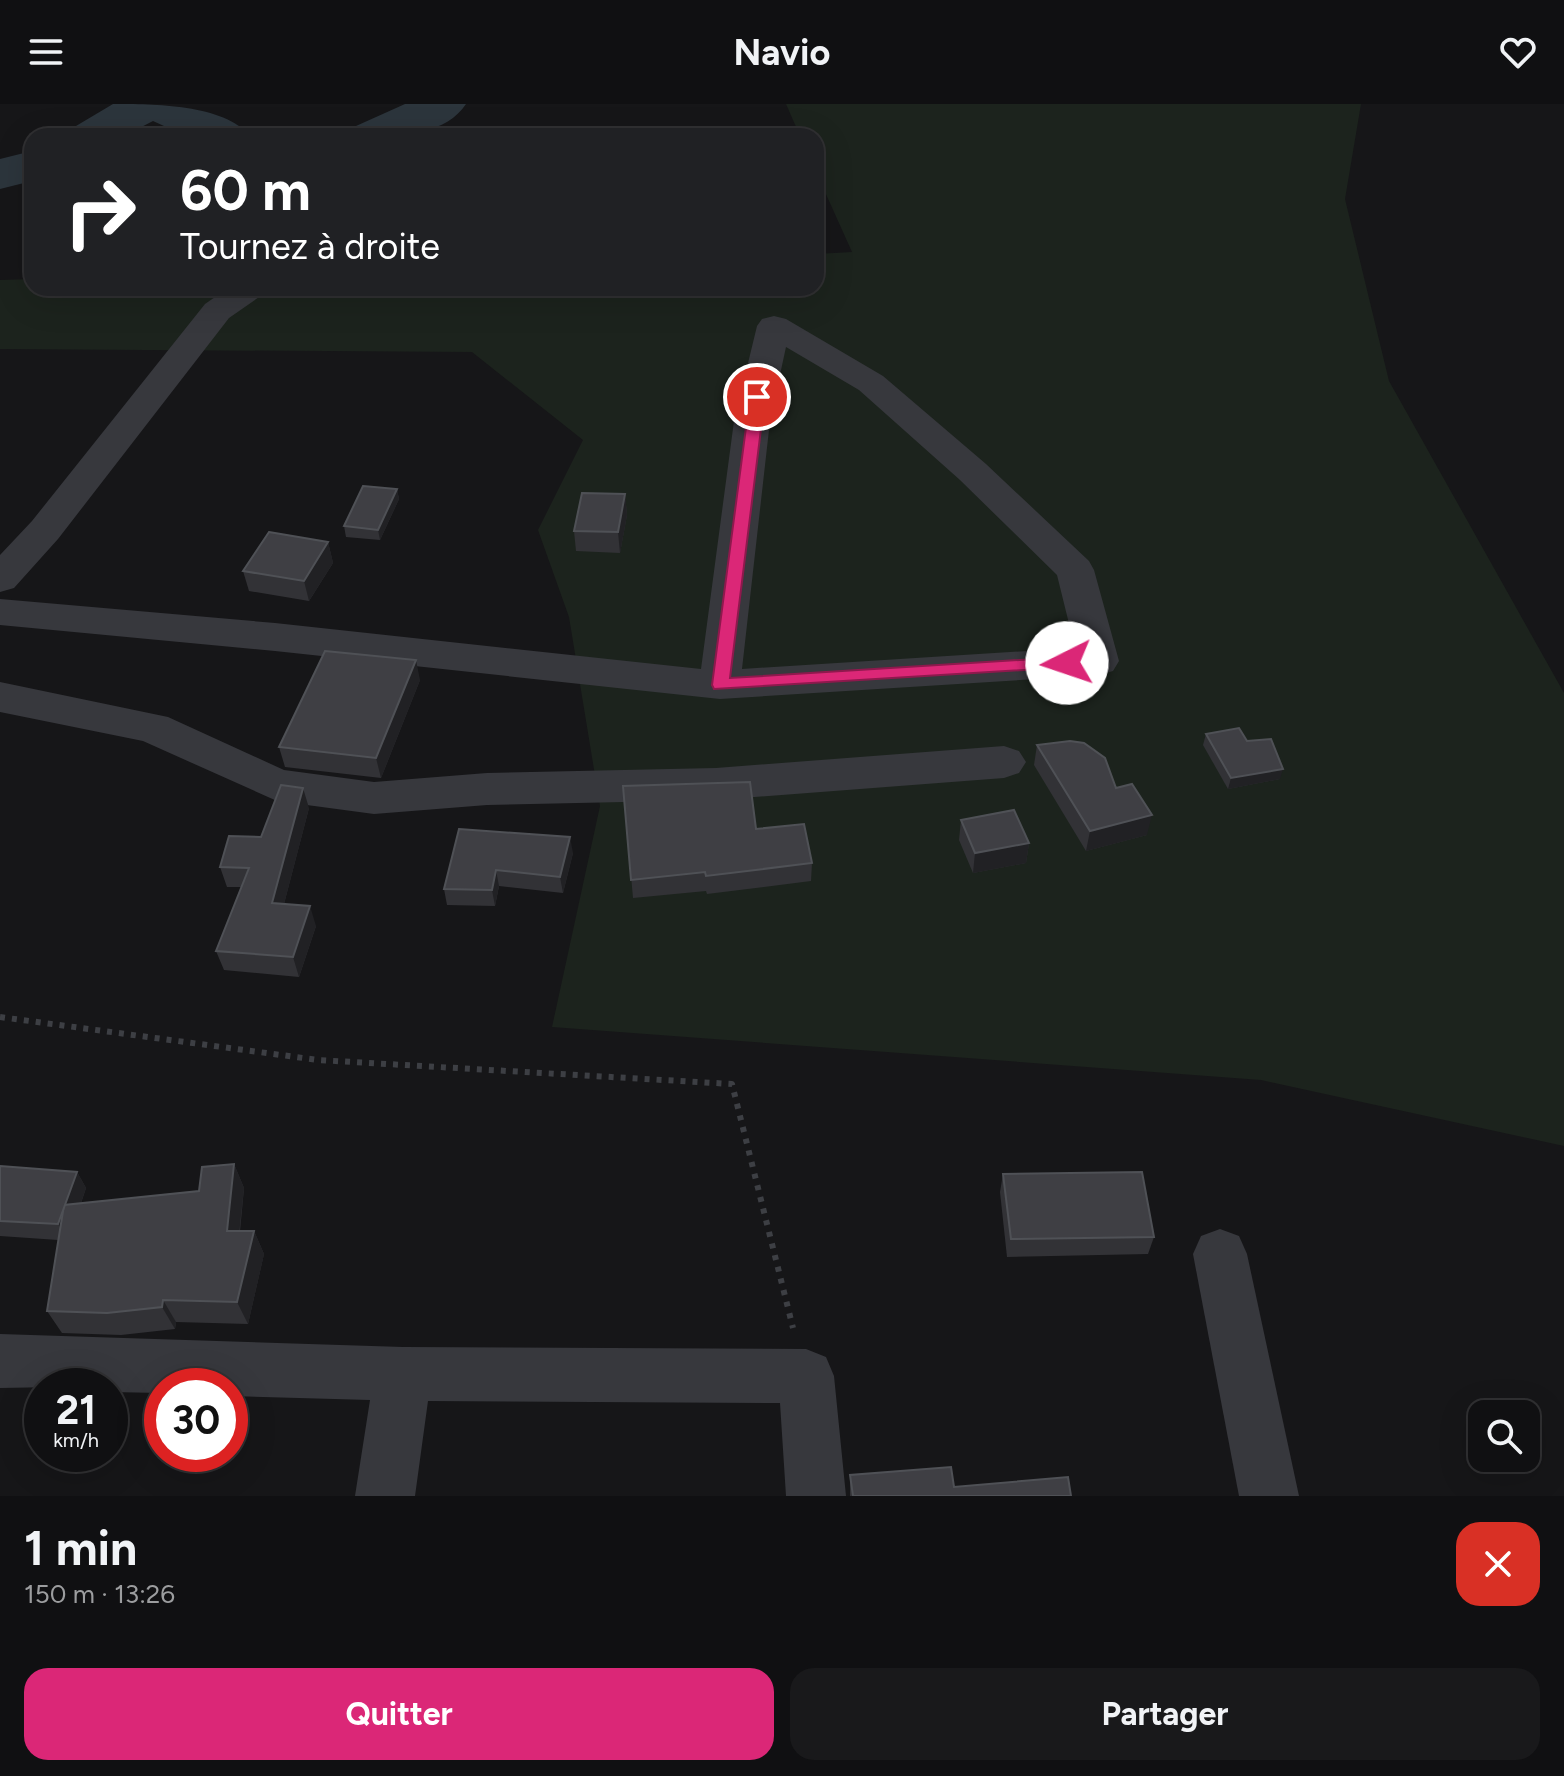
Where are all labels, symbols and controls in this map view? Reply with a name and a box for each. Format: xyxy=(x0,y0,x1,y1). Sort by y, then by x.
icon: menu xyxy=(24,30,68,74)
icon: heart xyxy=(1496,30,1540,74)
text: Navio xyxy=(734,31,830,74)
text: 60 m xyxy=(180,157,311,224)
icon: right xyxy=(48,160,152,264)
text: Tournez à droite xyxy=(180,225,440,268)
pin xyxy=(723,363,791,431)
icon: arrive xyxy=(735,375,779,419)
position arrow xyxy=(1025,621,1109,705)
speed limit sign: 30 xyxy=(144,1368,248,1472)
text: 21 xyxy=(56,1386,96,1434)
map controls xyxy=(1468,1400,1540,1472)
button: search xyxy=(1468,1400,1540,1472)
text: km/h xyxy=(53,1428,99,1452)
text: 1 min xyxy=(24,1519,137,1577)
button: close xyxy=(1456,1522,1540,1606)
text: 150 m · 13:26 xyxy=(24,1578,175,1610)
button: Quitter xyxy=(24,1668,774,1760)
button: Partager xyxy=(790,1668,1540,1760)

